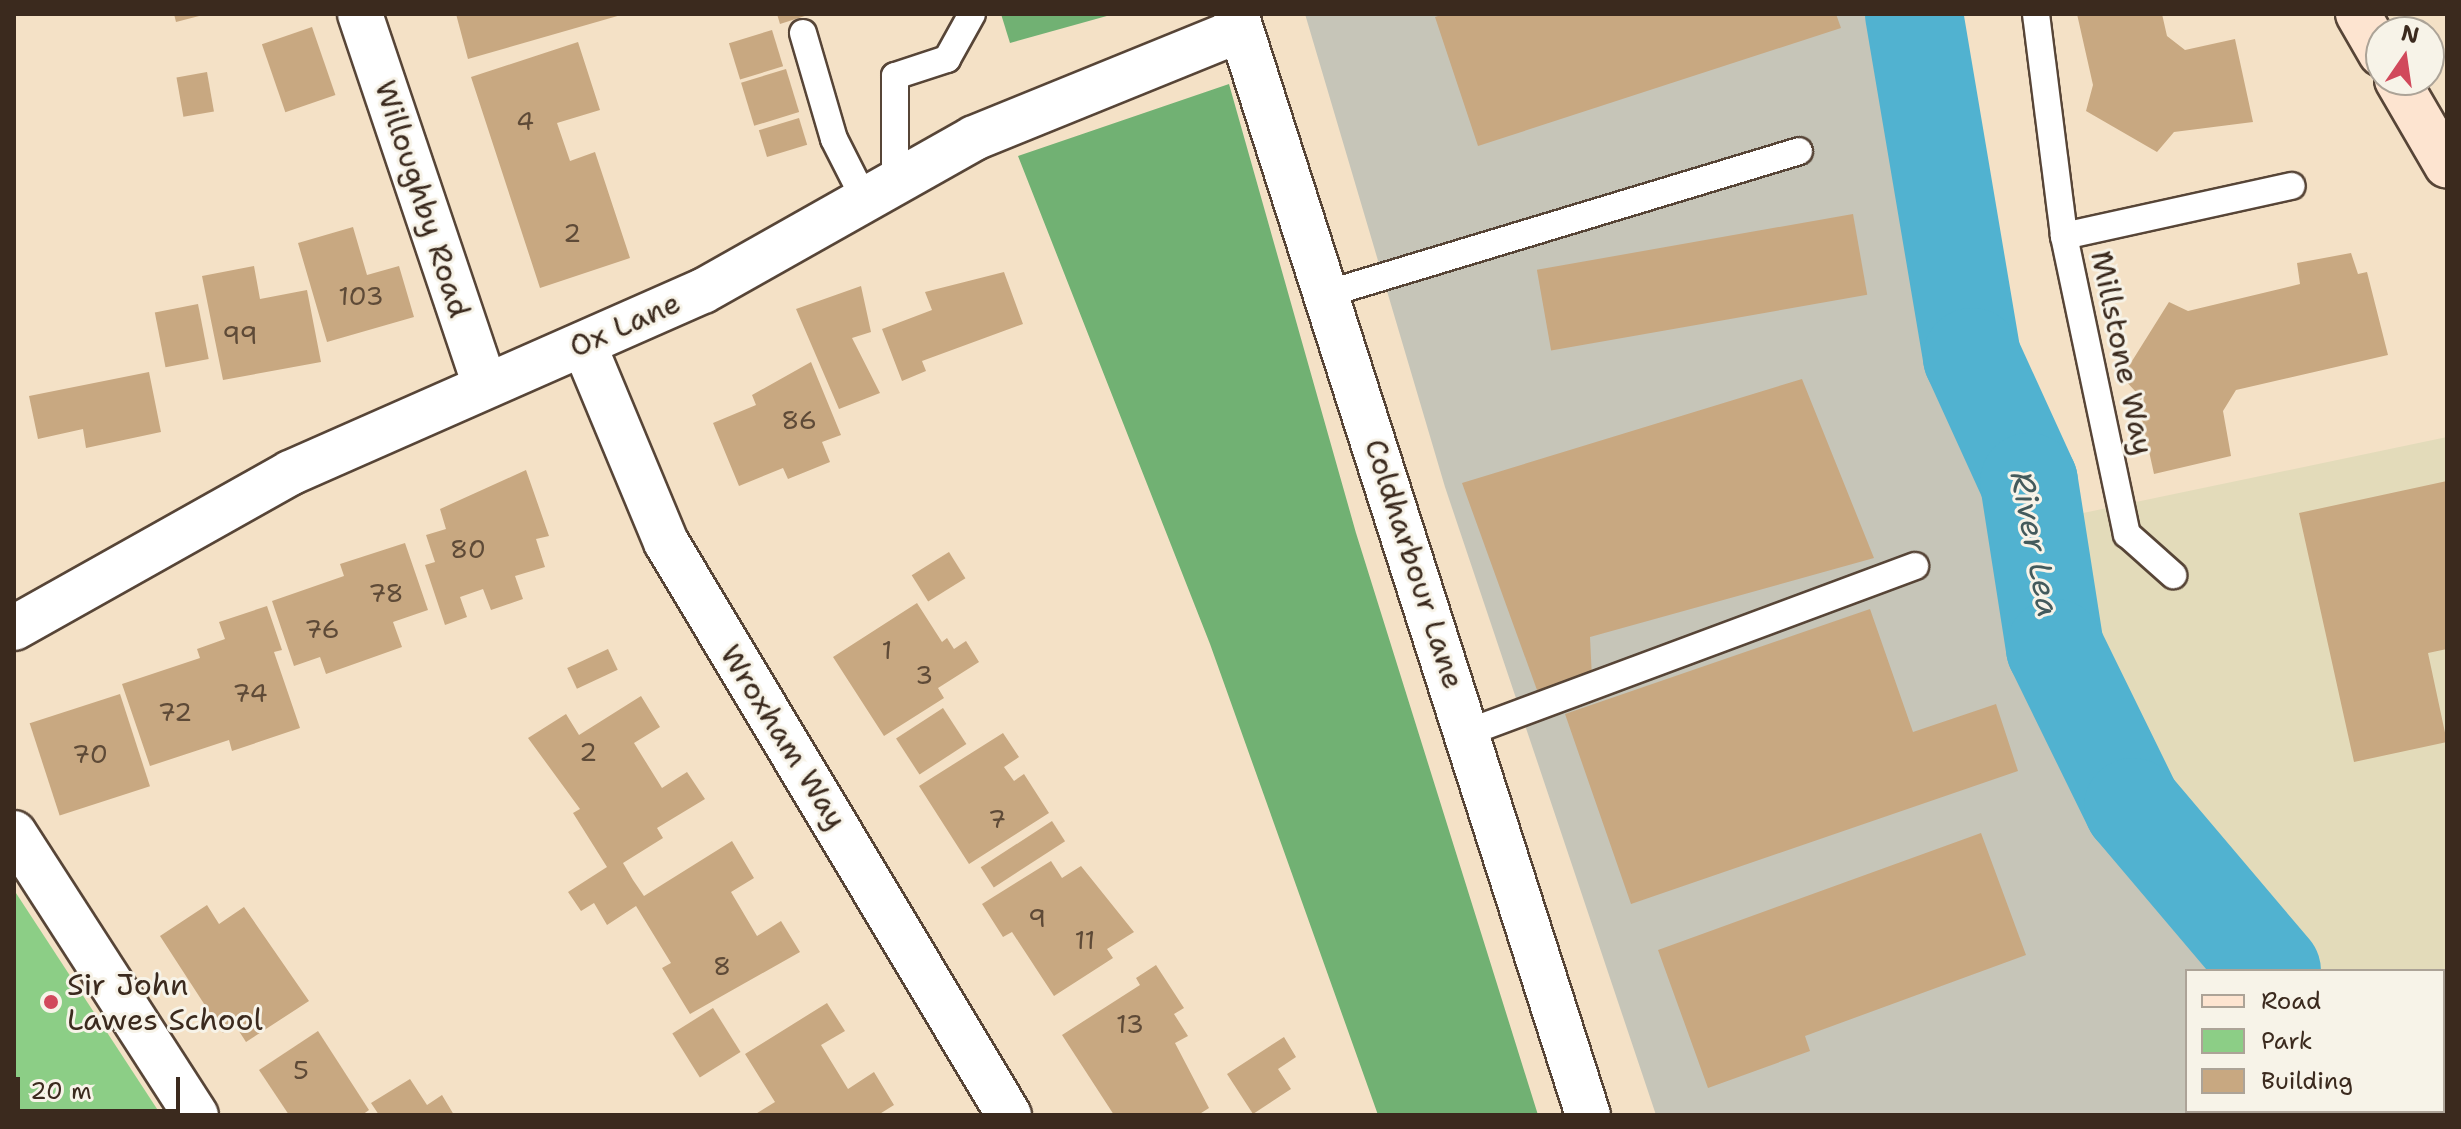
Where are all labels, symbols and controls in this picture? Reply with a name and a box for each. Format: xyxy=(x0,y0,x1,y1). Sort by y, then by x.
north arrow xyxy=(2365,16,2445,96)
text: N xyxy=(2398,18,2422,50)
street label: Willoughby Road xyxy=(367,76,477,322)
house number: 4 xyxy=(516,105,534,137)
house number: 2 xyxy=(563,217,581,249)
street label: Millstone Way xyxy=(2083,247,2161,459)
house number: 103 xyxy=(338,280,384,312)
street label: Ox Lane xyxy=(564,285,686,365)
house number: 99 xyxy=(222,319,258,351)
house number: 86 xyxy=(781,404,817,436)
street label: Coldharbour Lane xyxy=(1357,435,1471,693)
water label: River Lea xyxy=(2002,468,2068,620)
house number: 80 xyxy=(450,533,486,565)
house number: 78 xyxy=(368,577,404,609)
house number: 76 xyxy=(304,613,340,645)
house number: 1 xyxy=(882,634,892,666)
street label: Wroxham Way xyxy=(712,638,854,836)
house number: 3 xyxy=(915,659,933,691)
house number: 74 xyxy=(232,677,268,709)
house number: 72 xyxy=(158,696,192,728)
house number: 2 xyxy=(579,736,597,768)
house number: 70 xyxy=(72,738,108,770)
house number: 7 xyxy=(988,803,1006,835)
house number: 9 xyxy=(1028,902,1046,934)
house number: 11 xyxy=(1075,924,1095,956)
house number: 8 xyxy=(713,950,731,982)
place label: Sir John Lawes School xyxy=(67,967,263,1038)
legend xyxy=(2185,969,2445,1113)
text: Road xyxy=(2261,985,2321,1017)
marker: Sir John Lawes School xyxy=(42,993,60,1011)
house number: 13 xyxy=(1116,1008,1144,1040)
text: Park xyxy=(2261,1025,2313,1057)
house number: 5 xyxy=(293,1054,309,1086)
scale bar xyxy=(20,1061,184,1111)
text: Building xyxy=(2261,1065,2353,1097)
text: 20 m xyxy=(30,1075,92,1107)

